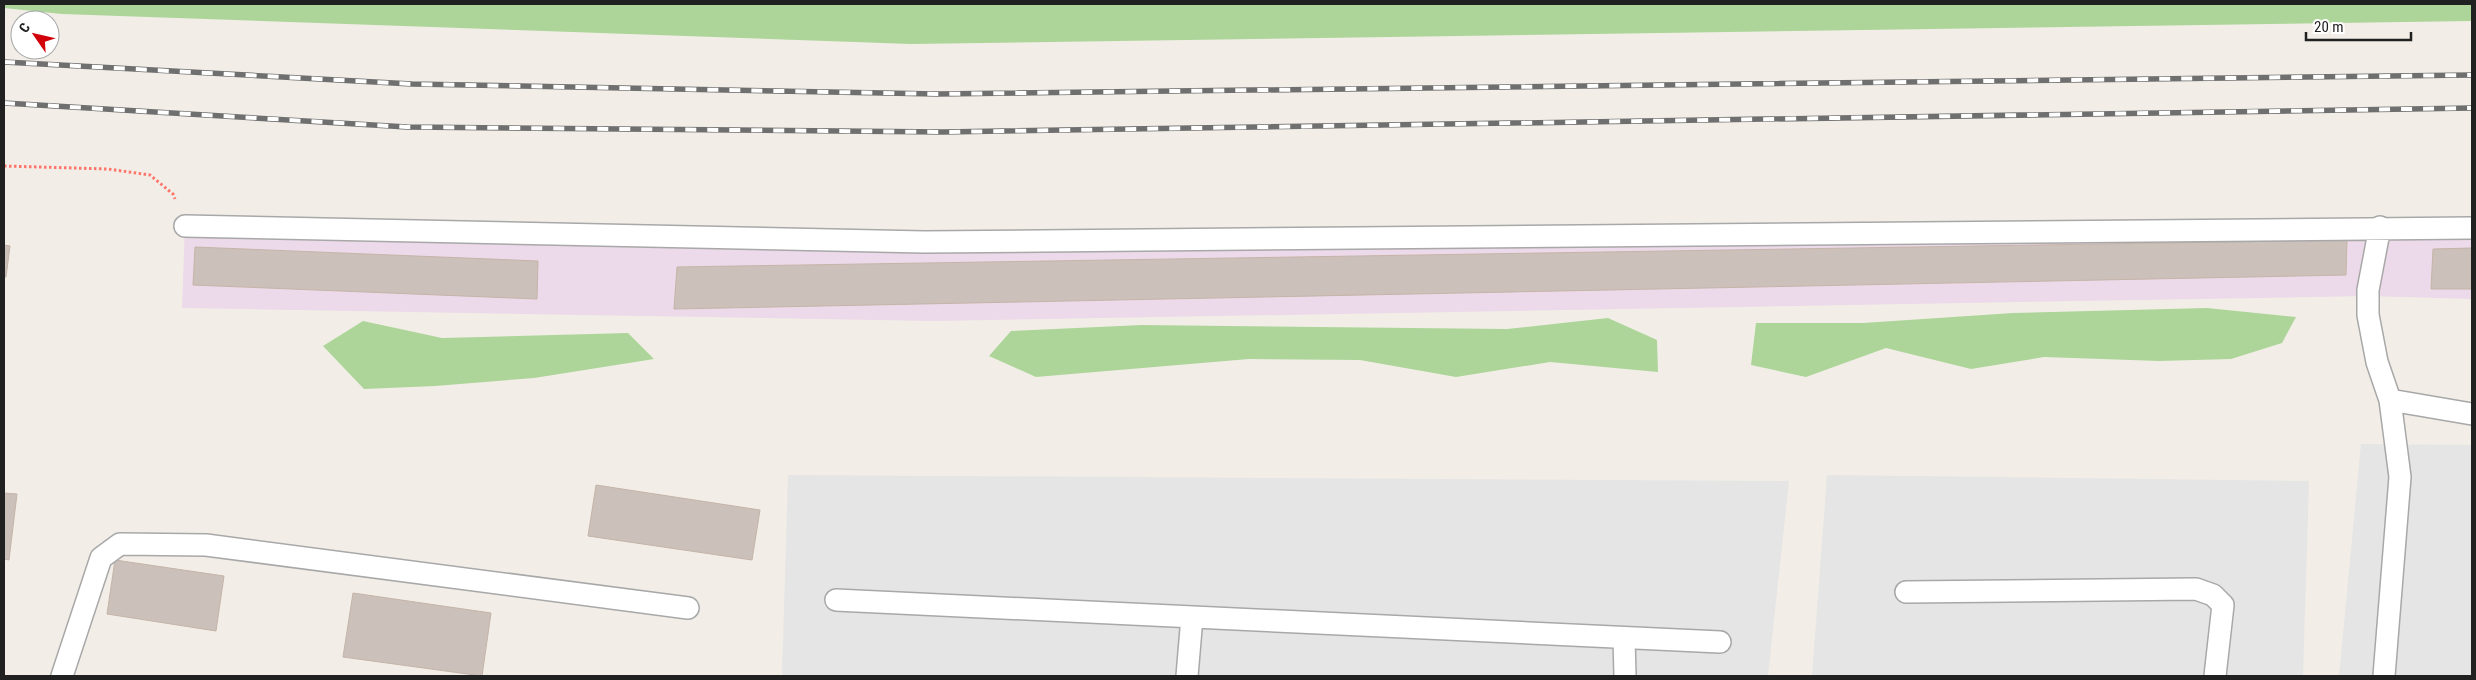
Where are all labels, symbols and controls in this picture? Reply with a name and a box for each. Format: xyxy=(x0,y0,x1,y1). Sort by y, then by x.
north arrow xyxy=(10,10,60,60)
scale bar xyxy=(2306,10,2411,42)
text: 20 m xyxy=(2314,18,2344,36)
text: С xyxy=(15,20,33,36)

